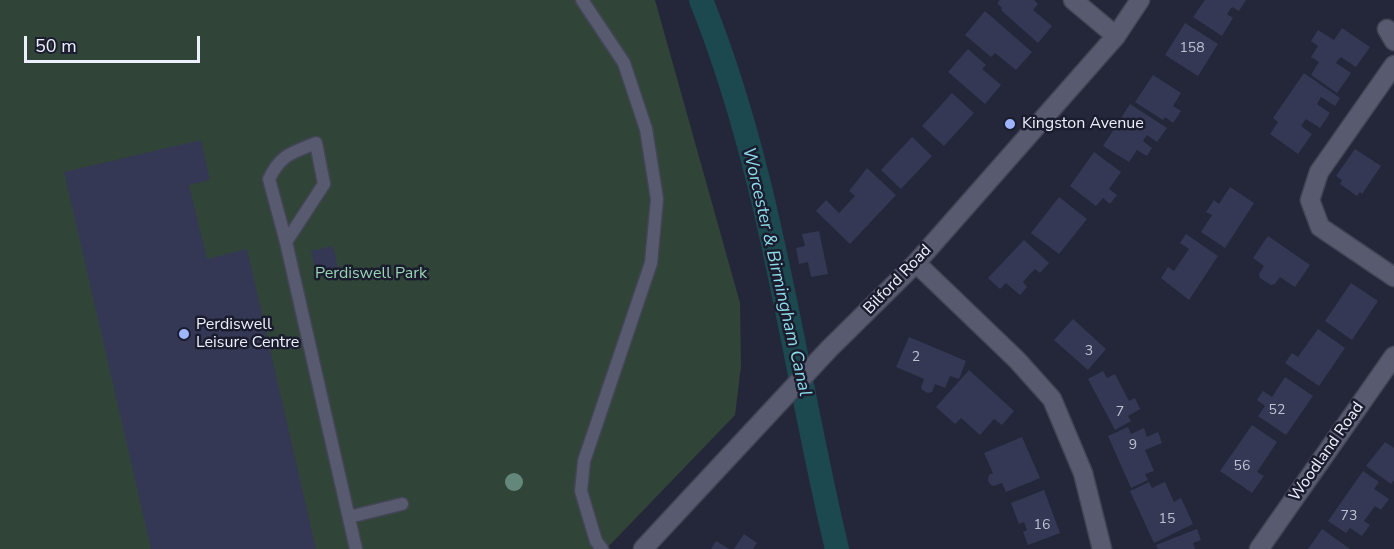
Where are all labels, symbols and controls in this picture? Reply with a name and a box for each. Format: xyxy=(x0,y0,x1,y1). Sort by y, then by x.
scale bar xyxy=(27,24,202,62)
text: 50 m xyxy=(35,34,77,58)
house number: 158 xyxy=(1179,41,1205,57)
place label: Kingston Avenue xyxy=(1022,114,1144,134)
marker: Kingston Avenue xyxy=(1003,117,1017,131)
water label: Worcester & Birmingham Canal xyxy=(737,145,815,399)
street label: Bilford Road xyxy=(860,241,936,319)
park label: Perdiswell Park xyxy=(315,264,427,284)
place label: Perdiswell Leisure Centre xyxy=(196,315,299,353)
marker: Perdiswell Leisure Centre xyxy=(177,327,191,341)
house number: 3 xyxy=(1085,344,1093,360)
house number: 2 xyxy=(912,350,920,366)
street label: Woodland Road xyxy=(1286,399,1368,505)
house number: 52 xyxy=(1269,403,1285,419)
house number: 7 xyxy=(1116,405,1124,421)
house number: 9 xyxy=(1129,438,1137,454)
house number: 56 xyxy=(1234,459,1250,475)
house number: 73 xyxy=(1341,509,1357,525)
house number: 15 xyxy=(1159,512,1175,528)
house number: 16 xyxy=(1034,518,1050,534)

